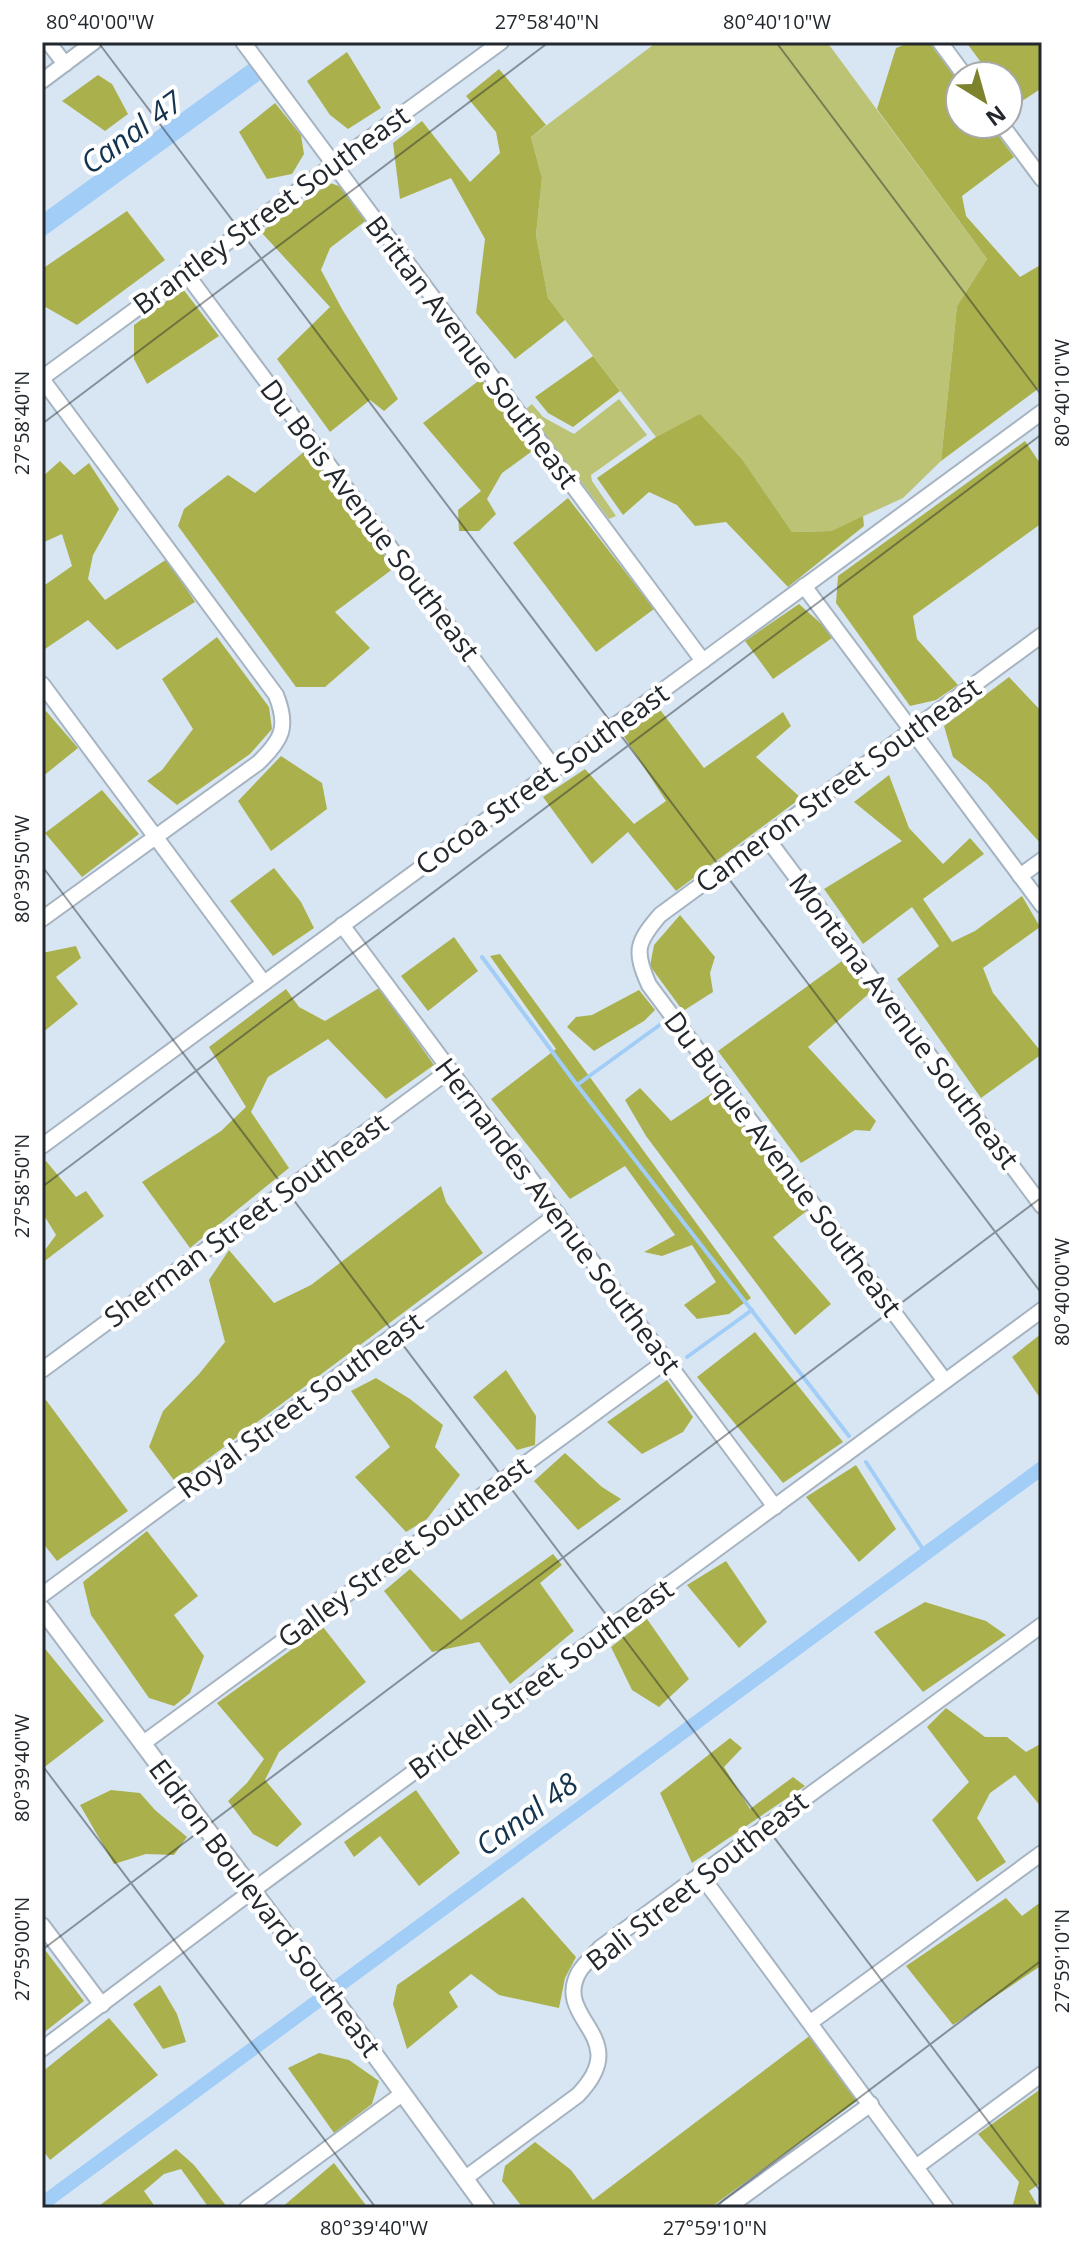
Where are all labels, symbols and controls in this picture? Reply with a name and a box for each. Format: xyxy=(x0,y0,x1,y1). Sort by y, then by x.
text: 80°40'00"W xyxy=(46,8,155,35)
text: 27°58'40"N xyxy=(495,8,599,35)
text: 80°40'10"W xyxy=(723,8,832,35)
north arrow xyxy=(944,60,1024,140)
water label: Canal 47 xyxy=(72,80,191,183)
street label: Brantley Street Southeast xyxy=(125,96,416,322)
text: N xyxy=(980,99,1013,134)
street label: Brittan Avenue Southeast xyxy=(358,207,588,496)
text: 80°40'10"W xyxy=(1048,338,1075,447)
text: 27°58'40"N xyxy=(8,371,35,475)
street label: Du Bois Avenue Southeast xyxy=(252,371,489,668)
street label: Cameron Street Southeast xyxy=(687,668,988,901)
street label: Cocoa Street Southeast xyxy=(407,673,676,883)
text: 80°39'50"W xyxy=(8,814,35,923)
street label: Montana Avenue Southeast xyxy=(781,865,1028,1176)
street label: Du Buque Avenue Southeast xyxy=(656,1003,911,1324)
street label: Hernandes Avenue Southeast xyxy=(427,1049,690,1381)
street label: Sherman Street Southeast xyxy=(96,1103,395,1335)
text: 27°58'50"N xyxy=(8,1134,35,1238)
text: 80°40'00"W xyxy=(1048,1237,1075,1346)
street label: Royal Street Southeast xyxy=(169,1302,430,1506)
street label: Galley Street Southeast xyxy=(269,1447,537,1656)
street label: Brickell Street Southeast xyxy=(400,1569,680,1787)
text: 80°39'40"W xyxy=(8,1713,35,1822)
street label: Eldron Boulevard Southeast xyxy=(141,1751,390,2064)
water label: Canal 48 xyxy=(467,1762,586,1865)
street label: Bali Street Southeast xyxy=(578,1782,815,1979)
text: 27°59'00"N xyxy=(8,1897,35,2001)
text: 27°59'10"N xyxy=(1048,1909,1075,2013)
text: 80°39'40"W xyxy=(320,2214,429,2241)
text: 27°59'10"N xyxy=(663,2214,767,2241)

